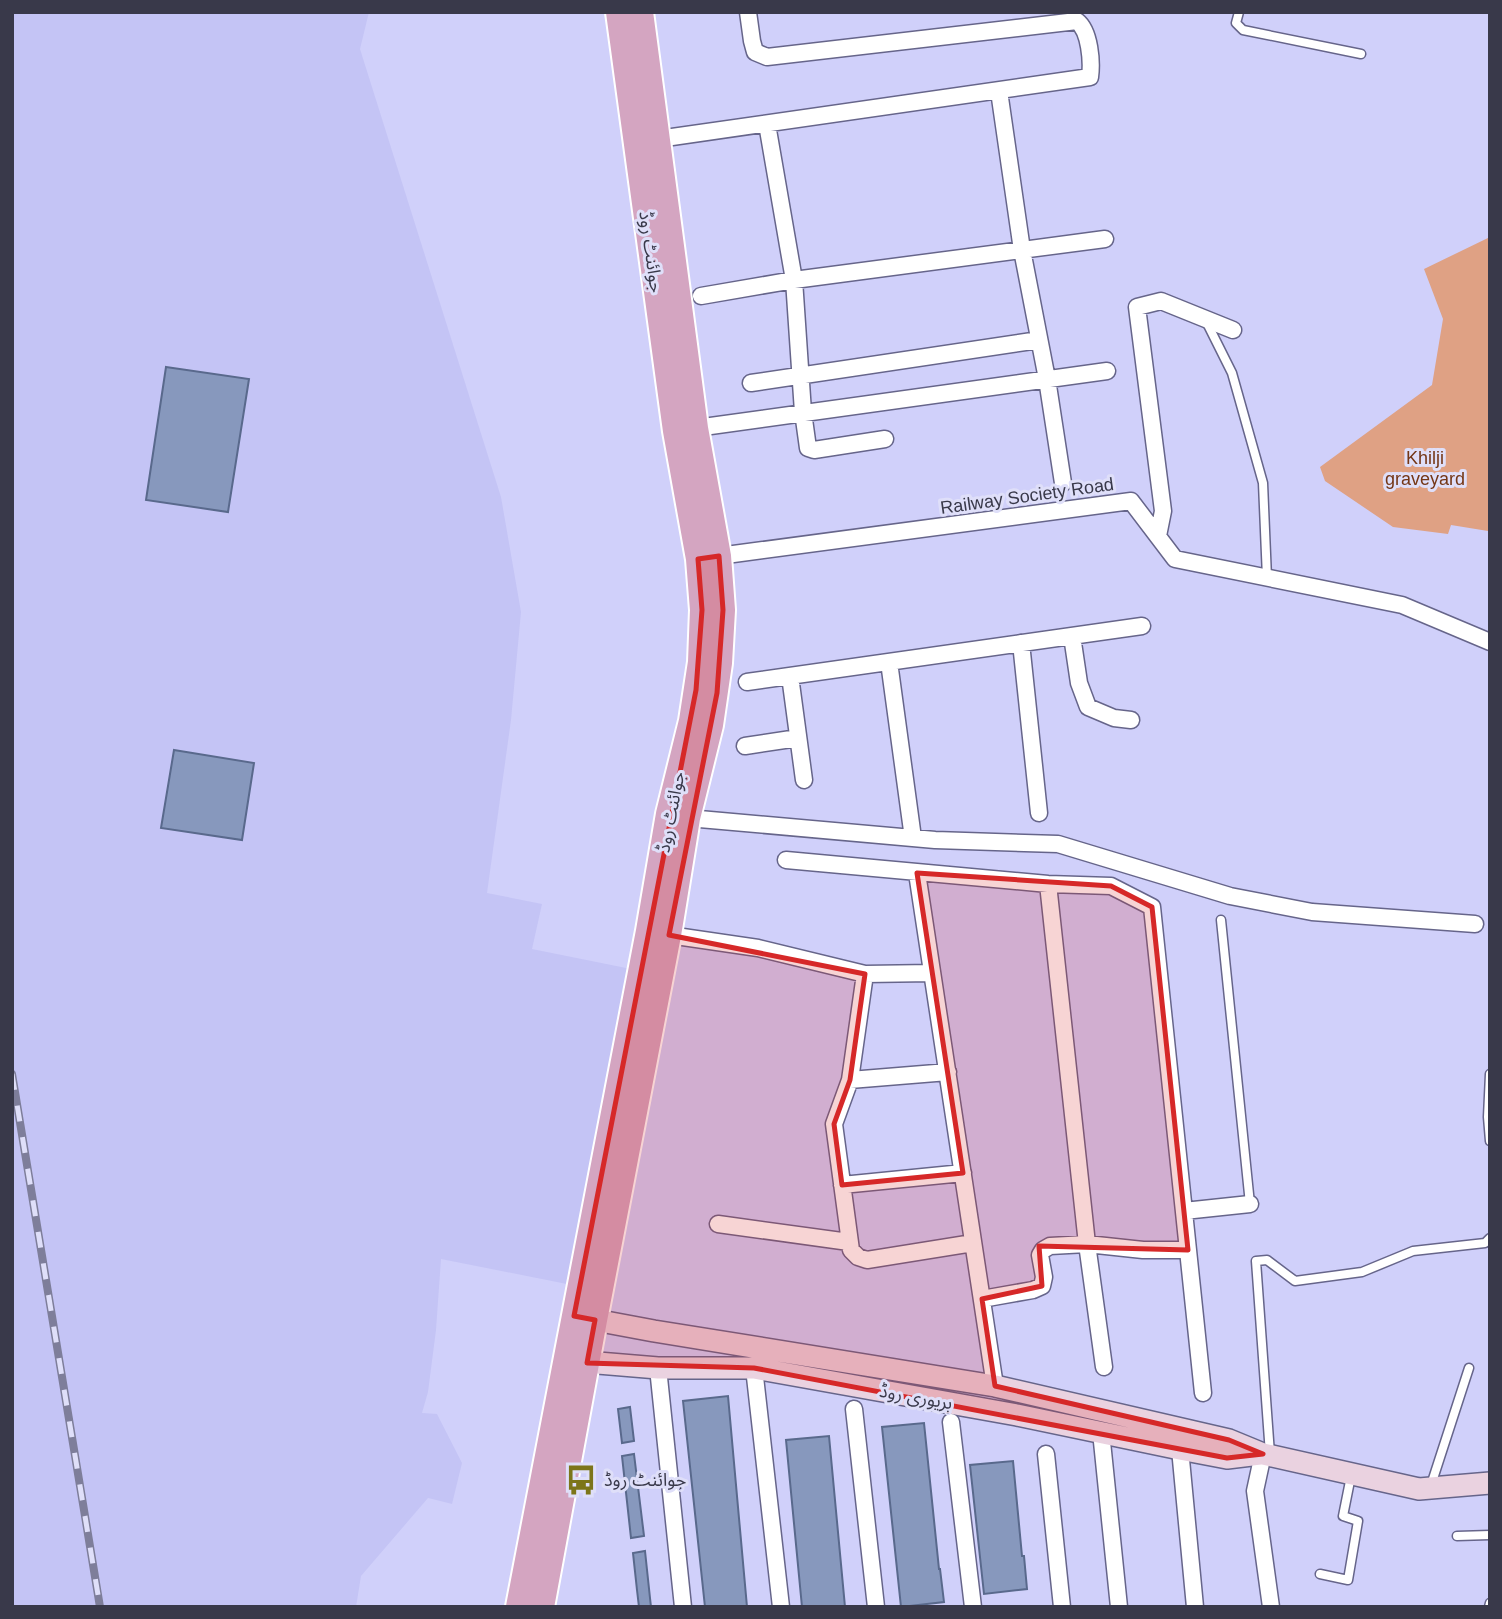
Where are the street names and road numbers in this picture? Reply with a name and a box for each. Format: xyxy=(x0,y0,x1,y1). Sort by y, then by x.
street label: جوائنٹ روڈ xyxy=(634,210,667,294)
street label: Railway Society Road xyxy=(939,474,1115,518)
street label: جوائنٹ روڈ xyxy=(653,770,690,854)
street label: بریوری روڈ xyxy=(878,1381,954,1414)

